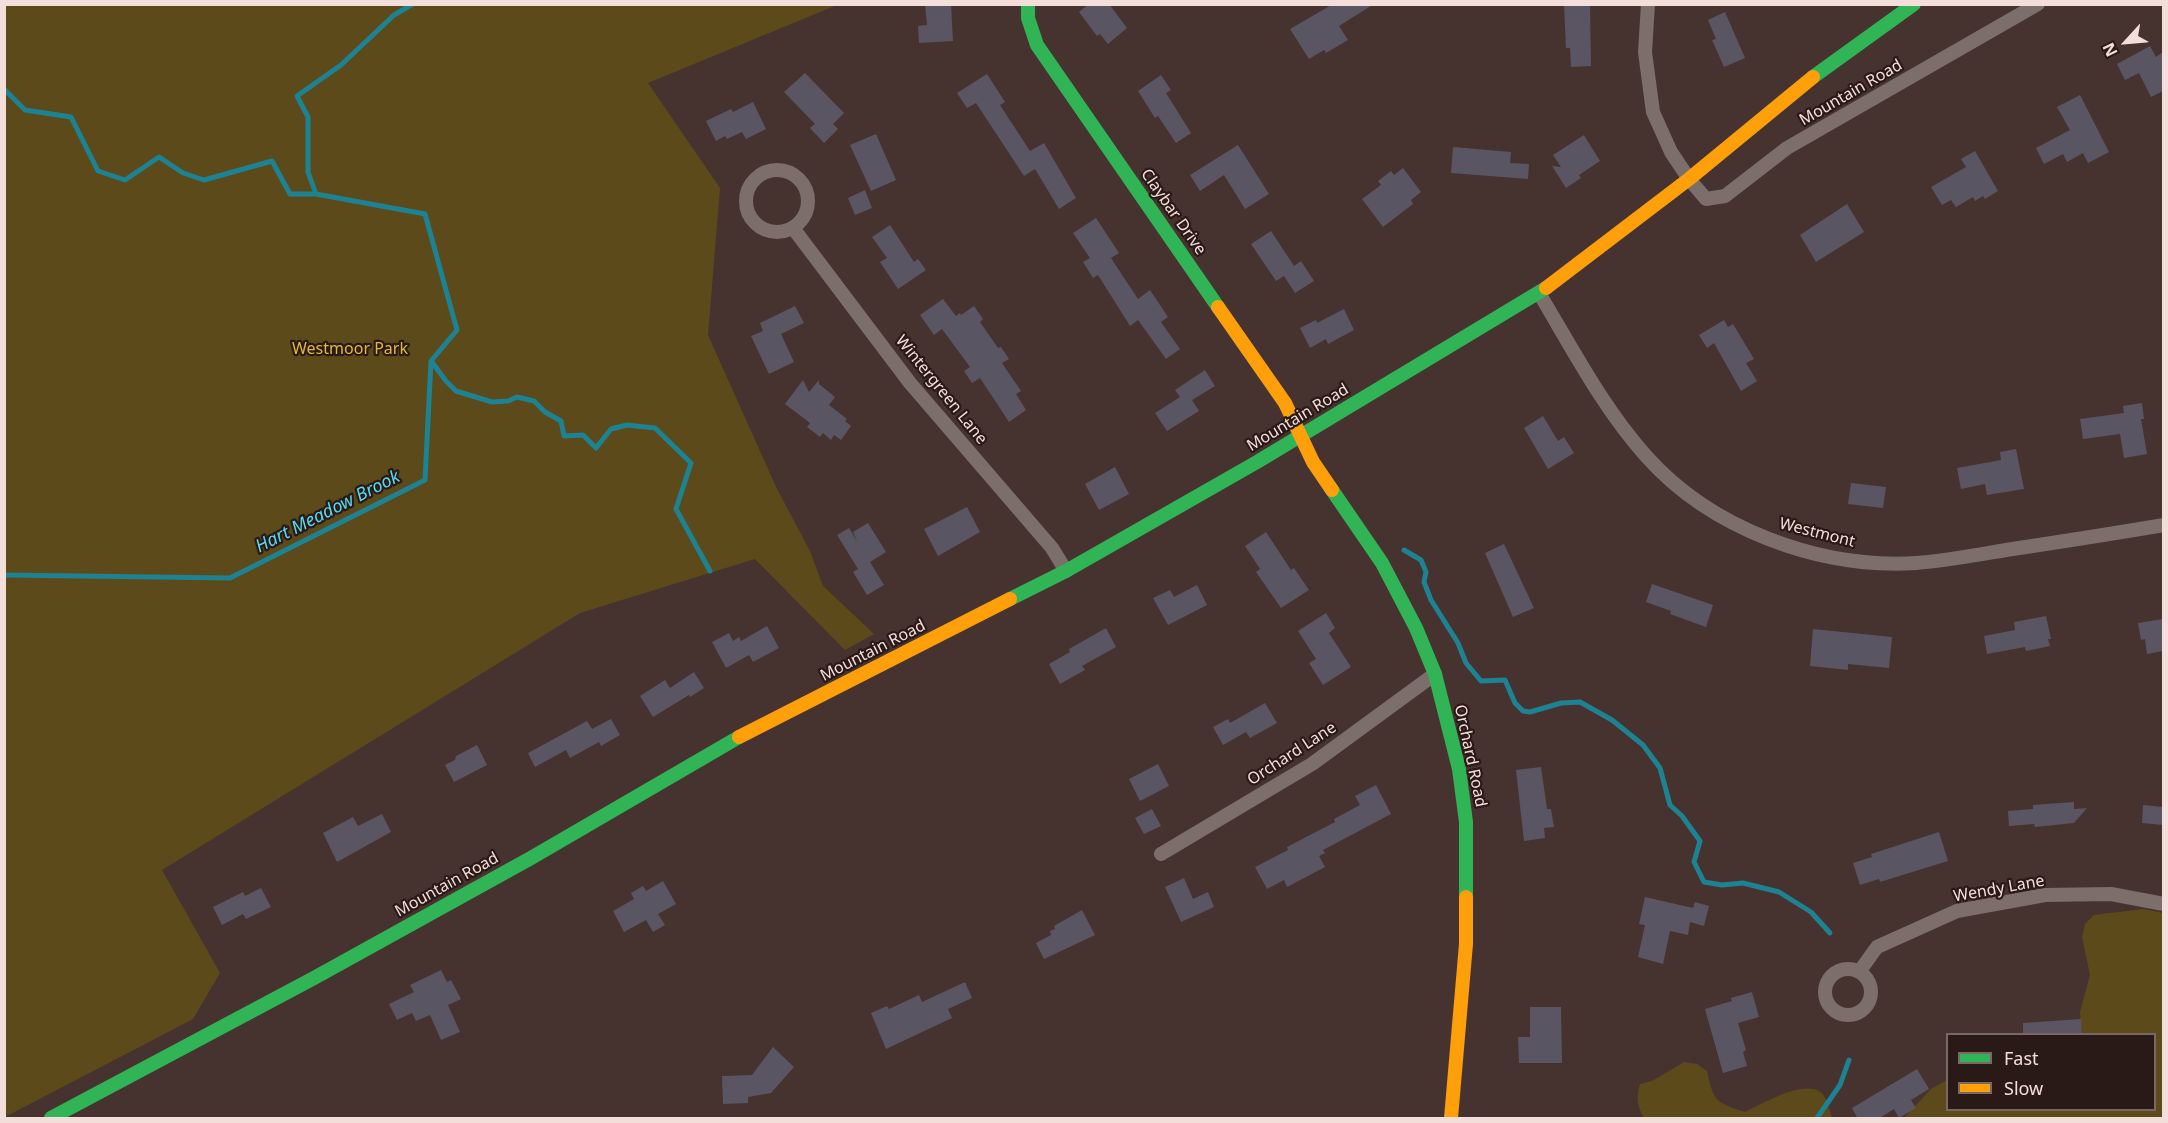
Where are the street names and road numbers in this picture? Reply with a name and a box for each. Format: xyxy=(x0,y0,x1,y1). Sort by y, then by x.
street label: Mountain Road xyxy=(1796,56,1906,130)
street label: Claybar Drive xyxy=(1136,165,1210,259)
street label: Wintergreen Lane xyxy=(891,332,991,448)
street label: Mountain Road xyxy=(1244,380,1352,456)
street label: Westmont xyxy=(1777,514,1857,552)
street label: Mountain Road xyxy=(817,616,929,686)
street label: Orchard Road xyxy=(1450,703,1490,809)
street label: Orchard Lane xyxy=(1244,718,1340,790)
street label: Mountain Road xyxy=(392,849,502,921)
street label: Wendy Lane xyxy=(1952,872,2046,906)

